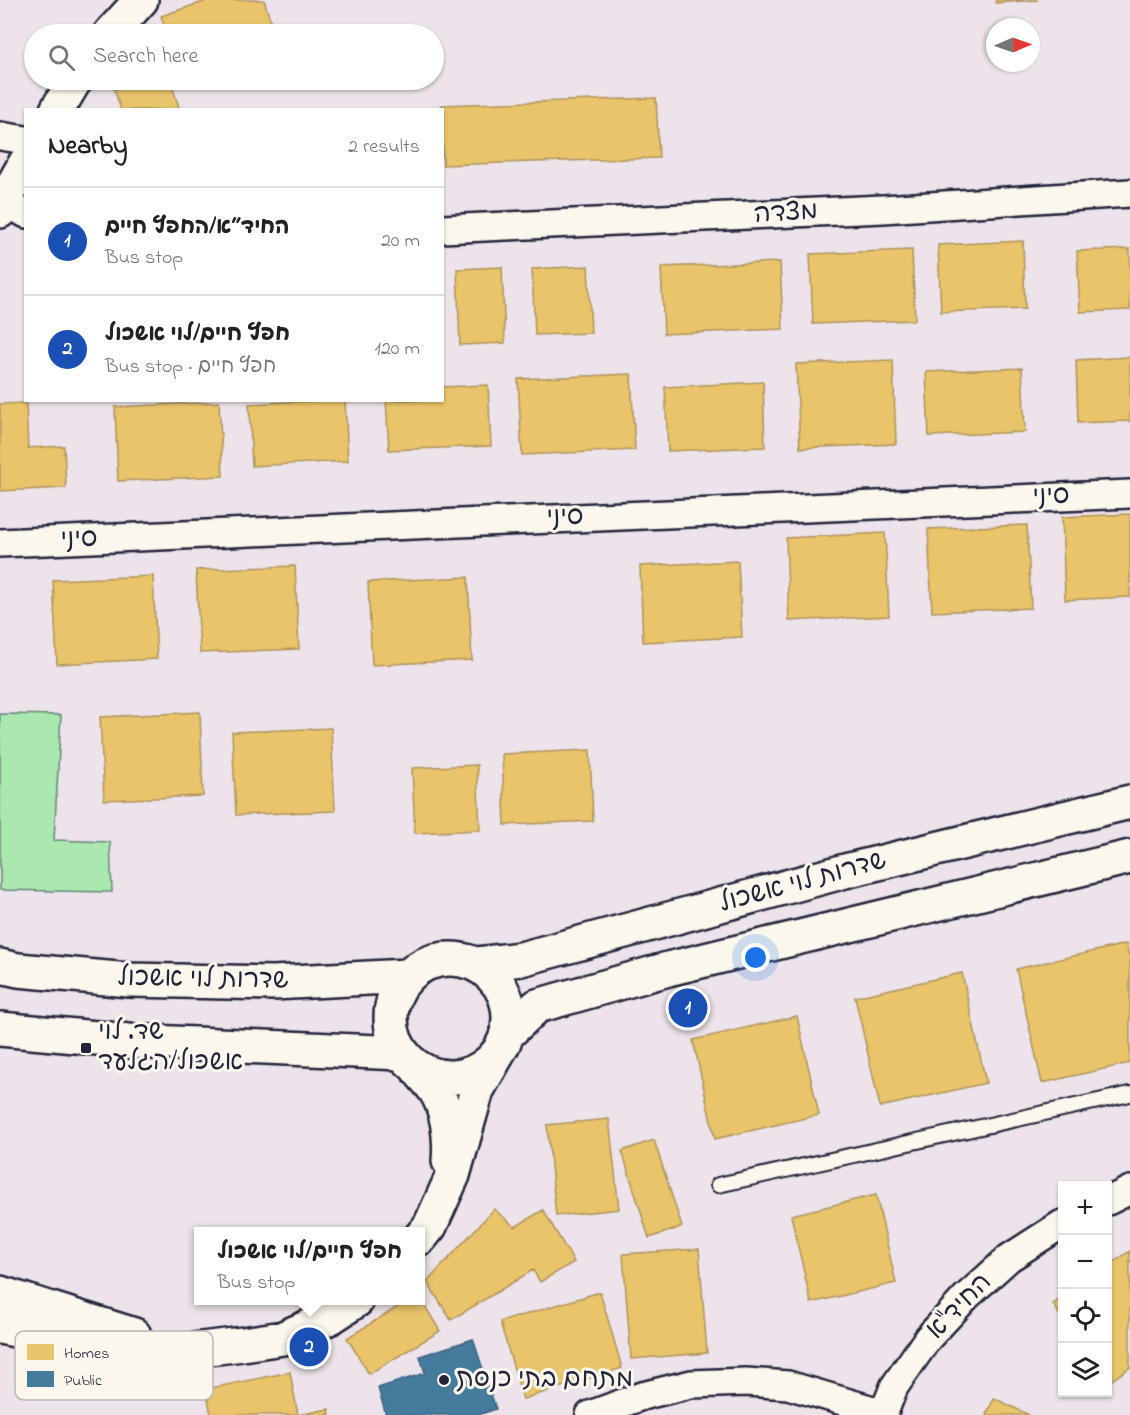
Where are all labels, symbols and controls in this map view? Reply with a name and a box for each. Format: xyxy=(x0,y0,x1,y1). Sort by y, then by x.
north arrow xyxy=(986,18,1040,72)
search box xyxy=(24,24,444,90)
icon: search xyxy=(45,41,78,74)
text: Search here xyxy=(93,41,198,73)
text: Nearby xyxy=(48,128,127,166)
text: 2 results xyxy=(348,133,420,162)
street label: מצדה xyxy=(753,193,819,235)
text: החיד״א/החפץ חיים xyxy=(105,212,289,244)
text: 1 xyxy=(64,227,71,256)
text: 20 m xyxy=(381,227,420,256)
text: Bus stop xyxy=(105,244,183,273)
text: חפץ חיים/לוי אשכול xyxy=(105,319,290,351)
text: 2 xyxy=(63,335,72,364)
text: 120 m xyxy=(375,335,420,364)
text: Bus stop · חפץ חיים xyxy=(105,353,276,382)
street label: סיני xyxy=(1032,477,1070,517)
street label: סיני xyxy=(546,498,584,538)
street label: סיני xyxy=(60,520,98,560)
street label: שדרות לוי אשכול xyxy=(715,842,891,924)
your location xyxy=(741,943,770,972)
street label: שדרות לוי אשכול xyxy=(117,960,289,1000)
pin: 1 xyxy=(668,986,708,1030)
place label: שד. לוי אשכול/הגלעד xyxy=(98,1014,243,1082)
marker: שד. לוי אשכול/הגלעד xyxy=(79,1041,93,1055)
map controls xyxy=(1058,1181,1112,1397)
button: + xyxy=(1058,1181,1112,1235)
popup xyxy=(194,1227,425,1305)
button: − xyxy=(1058,1235,1112,1289)
text: חפץ חיים/לוי אשכול xyxy=(217,1237,402,1269)
street label: החיד"א xyxy=(919,1265,1001,1349)
text: Bus stop xyxy=(217,1269,295,1298)
button: locate xyxy=(1058,1289,1112,1343)
pin: 2 xyxy=(290,1324,328,1370)
legend xyxy=(15,1331,213,1400)
text: Homes xyxy=(64,1342,109,1366)
button: layers xyxy=(1058,1343,1112,1397)
place label: מתחם בתי כנסת xyxy=(456,1361,633,1399)
text: Public xyxy=(64,1369,103,1393)
marker: מתחם בתי כנסת xyxy=(437,1373,451,1387)

